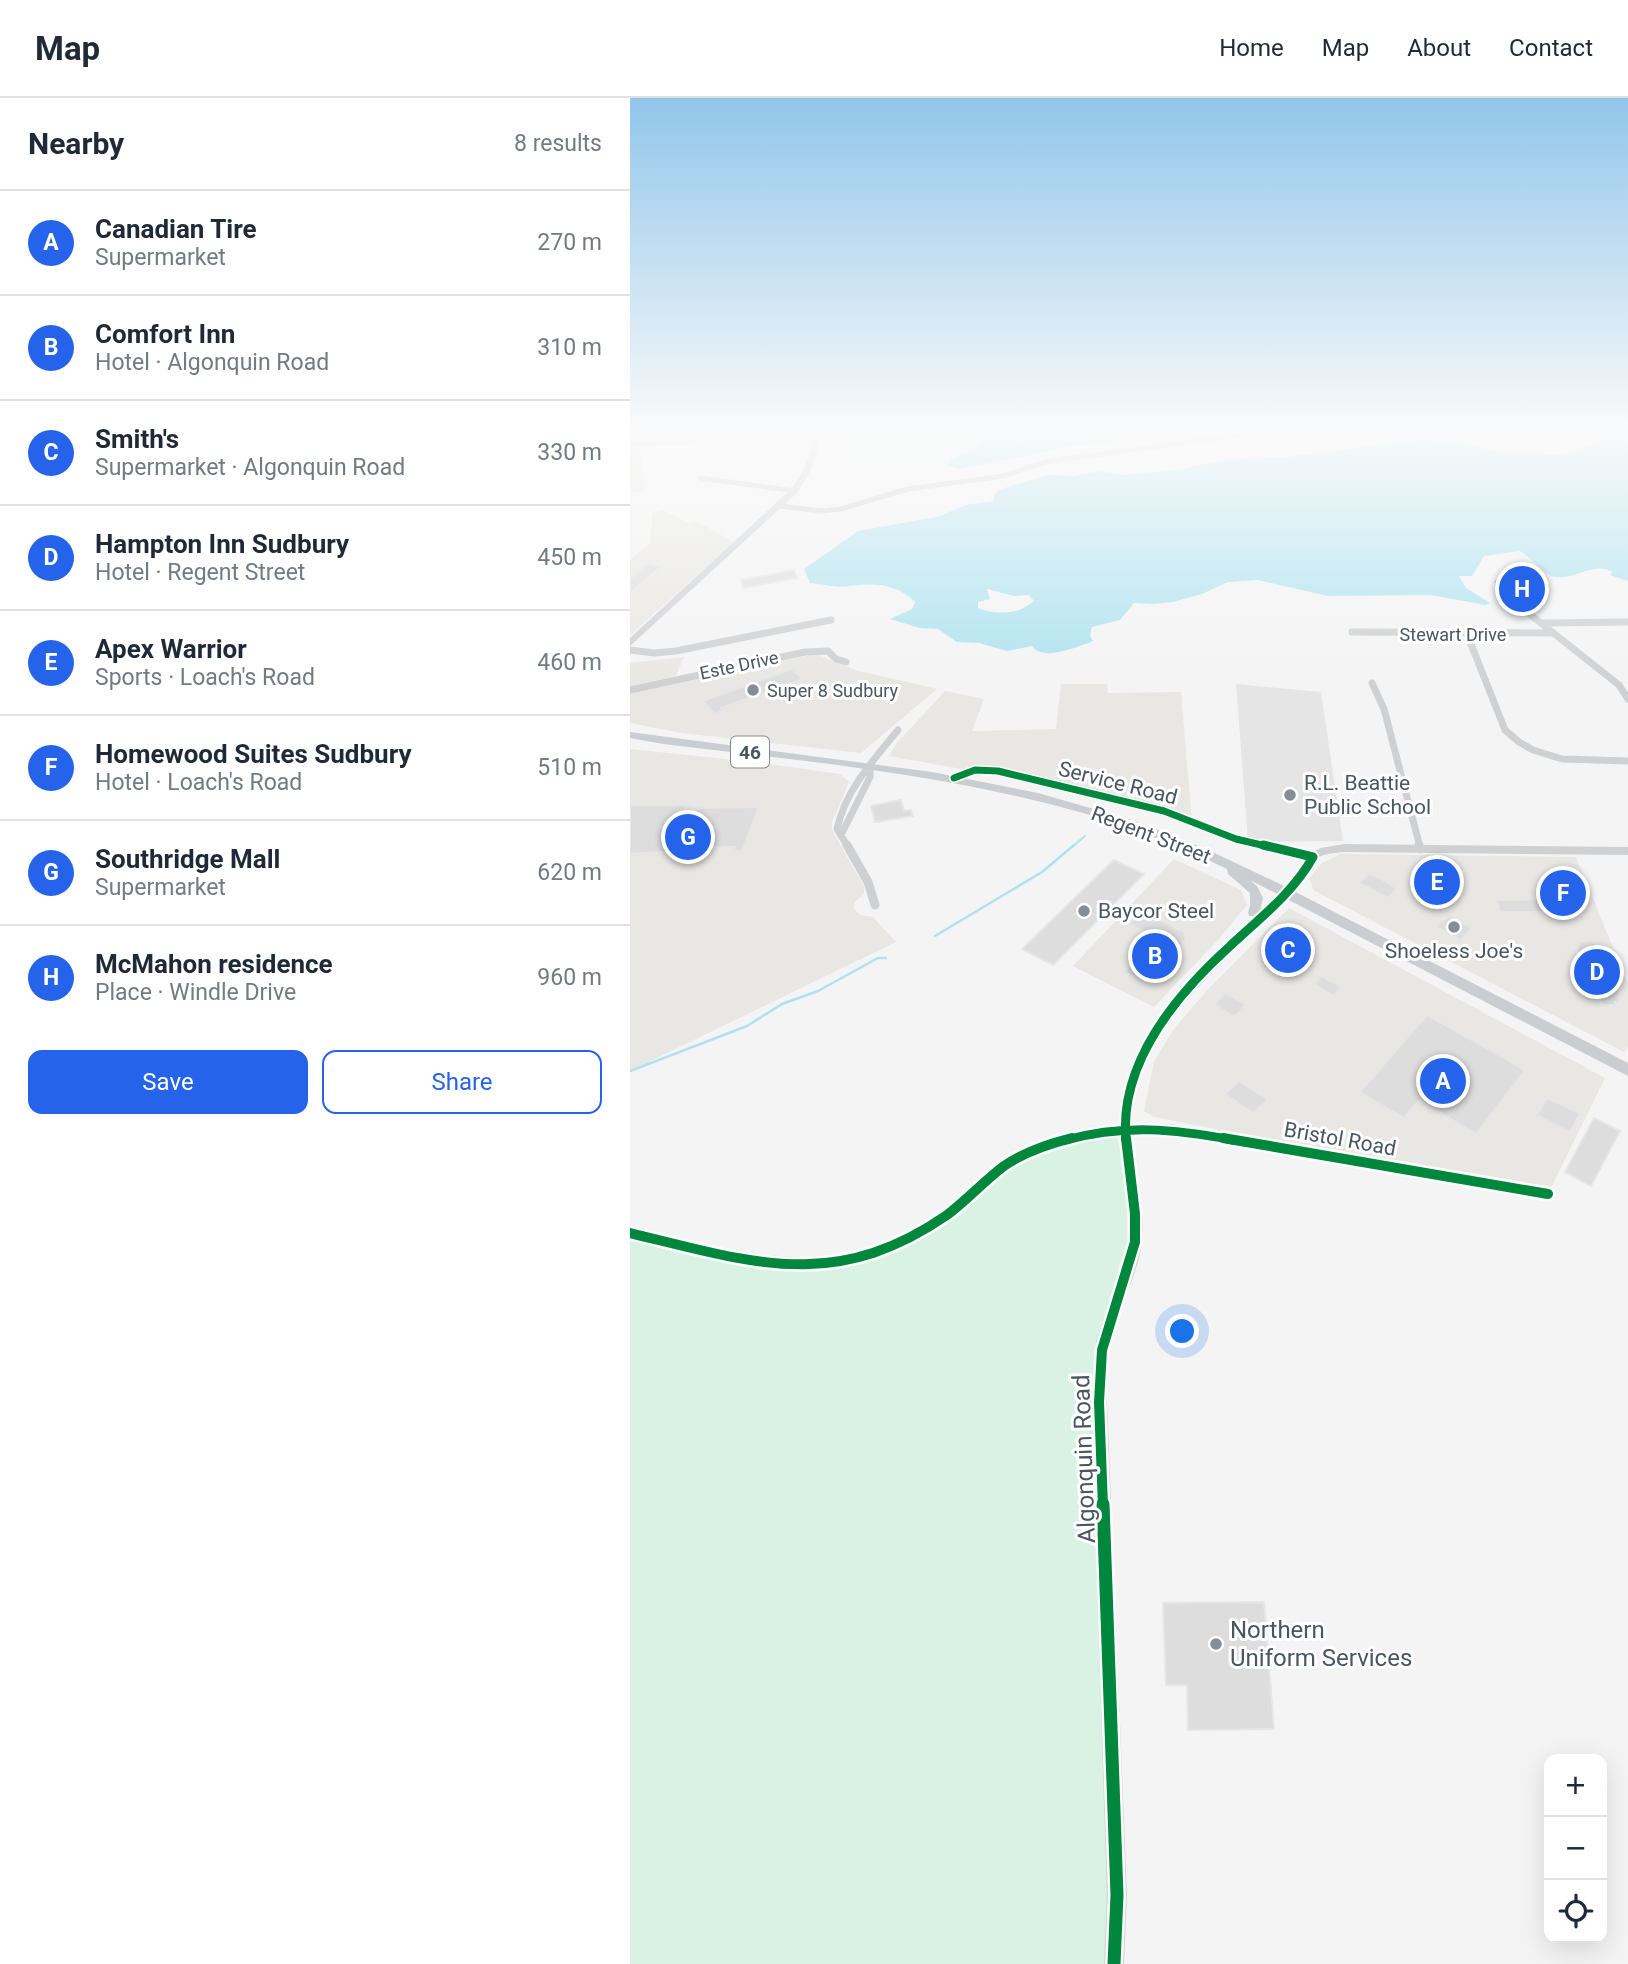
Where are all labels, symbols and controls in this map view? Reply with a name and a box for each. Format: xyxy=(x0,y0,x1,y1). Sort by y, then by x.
text: Map xyxy=(35,29,100,68)
text: Home xyxy=(1219,34,1284,62)
text: Map xyxy=(1322,34,1369,62)
text: About xyxy=(1407,34,1471,62)
text: Contact xyxy=(1509,34,1593,62)
text: Nearby xyxy=(28,126,124,161)
text: 8 results xyxy=(514,130,602,157)
text: Canadian Tire xyxy=(95,214,257,244)
text: A xyxy=(43,229,59,256)
text: 270 m xyxy=(537,229,602,256)
text: Supermarket xyxy=(95,244,226,271)
text: Comfort Inn xyxy=(95,319,235,349)
text: B xyxy=(44,334,58,361)
text: 310 m xyxy=(537,334,602,361)
text: Hotel · Algonquin Road xyxy=(95,349,329,376)
text: Smith's xyxy=(95,424,179,454)
text: C xyxy=(43,439,59,466)
text: 330 m xyxy=(537,439,602,466)
text: Supermarket · Algonquin Road xyxy=(95,454,405,481)
text: Hampton Inn Sudbury xyxy=(95,529,349,559)
text: D xyxy=(44,544,58,571)
text: 450 m xyxy=(537,544,602,571)
text: Hotel · Regent Street xyxy=(95,559,305,586)
pin: H xyxy=(1499,563,1545,615)
street label: Stewart Drive xyxy=(1400,624,1506,645)
text: Apex Warrior xyxy=(95,634,247,664)
street label: Este Drive xyxy=(698,646,780,684)
text: E xyxy=(45,649,57,676)
text: 460 m xyxy=(537,649,602,676)
text: Sports · Loach's Road xyxy=(95,664,315,691)
place label: Super 8 Sudbury xyxy=(767,680,898,701)
marker: Super 8 Sudbury xyxy=(745,682,761,698)
road number: 46 xyxy=(731,736,769,768)
text: Homewood Suites Sudbury xyxy=(95,739,411,769)
text: F xyxy=(45,754,57,781)
text: 510 m xyxy=(537,754,602,781)
street label: Service Road xyxy=(1056,757,1180,809)
text: Hotel · Loach's Road xyxy=(95,769,302,796)
place label: R.L. Beattie Public School xyxy=(1304,771,1431,819)
marker: R.L. Beattie Public School xyxy=(1282,787,1298,803)
street label: Regent Street xyxy=(1088,801,1214,869)
pin: G xyxy=(665,811,711,863)
text: Southridge Mall xyxy=(95,844,280,874)
pin: E xyxy=(1414,856,1460,908)
text: G xyxy=(43,859,59,886)
text: 620 m xyxy=(537,859,602,886)
pin: F xyxy=(1540,867,1586,919)
text: Supermarket xyxy=(95,874,226,901)
place label: Baycor Steel xyxy=(1098,899,1214,923)
marker: Baycor Steel xyxy=(1076,903,1092,919)
marker: Shoeless Joe's xyxy=(1446,919,1462,935)
pin: C xyxy=(1265,924,1311,976)
pin: B xyxy=(1132,930,1178,982)
place label: Shoeless Joe's xyxy=(1385,939,1523,963)
pin: D xyxy=(1574,946,1620,998)
text: McMahon residence xyxy=(95,949,333,979)
text: H xyxy=(43,964,59,991)
text: 960 m xyxy=(537,964,602,991)
text: Place · Windle Drive xyxy=(95,979,296,1006)
button: Save xyxy=(28,1050,308,1114)
button: Share xyxy=(322,1050,602,1114)
pin: A xyxy=(1420,1055,1466,1107)
street label: Bristol Road xyxy=(1282,1117,1398,1161)
your location xyxy=(1165,1314,1199,1348)
street label: Algonquin Road xyxy=(1067,1374,1101,1544)
place label: Northern Uniform Services xyxy=(1230,1616,1412,1672)
marker: Northern Uniform Services xyxy=(1208,1636,1224,1652)
map controls xyxy=(1544,1754,1607,1943)
button: + xyxy=(1544,1754,1607,1817)
button: − xyxy=(1544,1817,1607,1880)
button: locate xyxy=(1544,1880,1607,1943)

